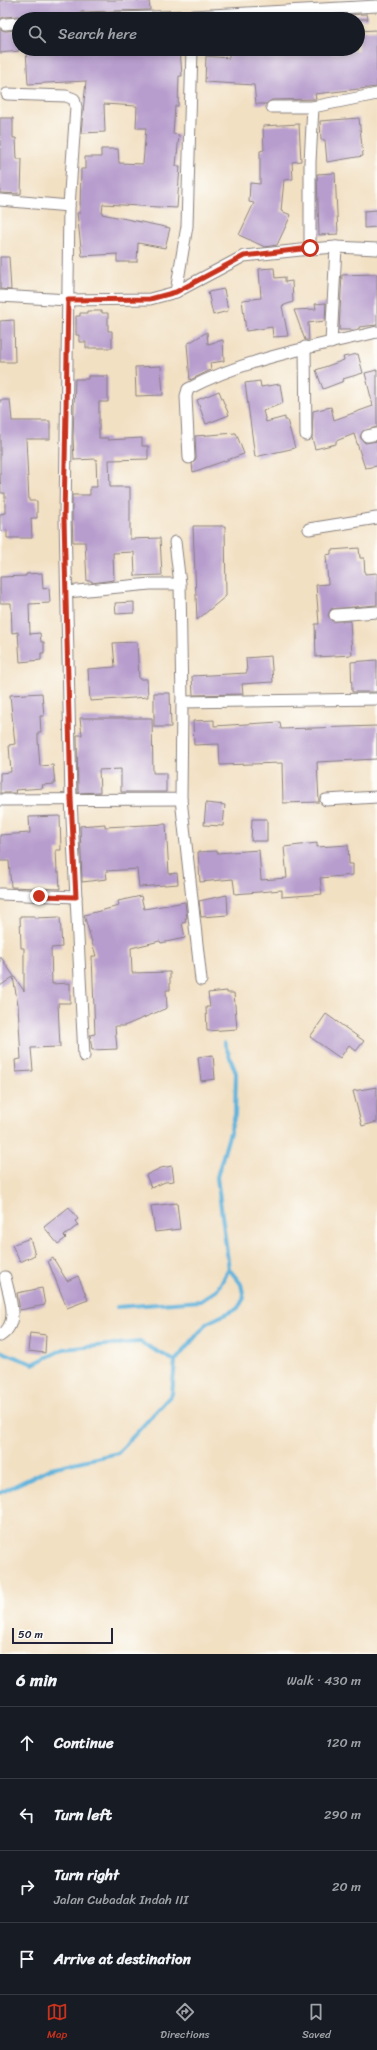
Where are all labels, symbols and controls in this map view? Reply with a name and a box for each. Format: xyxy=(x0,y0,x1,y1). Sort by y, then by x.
search box xyxy=(12,12,365,56)
text: Search here xyxy=(58,21,137,47)
icon: search xyxy=(26,23,48,45)
route start xyxy=(301,239,319,257)
route end xyxy=(30,887,48,905)
text: 50 m xyxy=(18,1625,43,1644)
scale bar xyxy=(12,1626,113,1645)
text: 6 min xyxy=(16,1665,57,1695)
text: Walk · 430 m xyxy=(287,1669,361,1692)
text: Continue xyxy=(54,1730,114,1756)
text: 120 m xyxy=(326,1731,361,1754)
icon: ahead xyxy=(16,1732,38,1754)
text: Turn left xyxy=(54,1802,112,1828)
text: 290 m xyxy=(324,1803,361,1826)
icon: left xyxy=(16,1804,38,1826)
text: Turn right xyxy=(54,1862,119,1888)
text: 20 m xyxy=(332,1875,361,1898)
icon: right xyxy=(16,1876,38,1898)
text: Jalan Cubadak Indah III xyxy=(54,1888,188,1911)
text: Arrive at destination xyxy=(54,1946,191,1972)
icon: arrive xyxy=(16,1948,38,1970)
tab: Map xyxy=(46,2001,68,2044)
tab: Directions xyxy=(160,2001,210,2044)
tab: Saved xyxy=(302,2001,331,2044)

